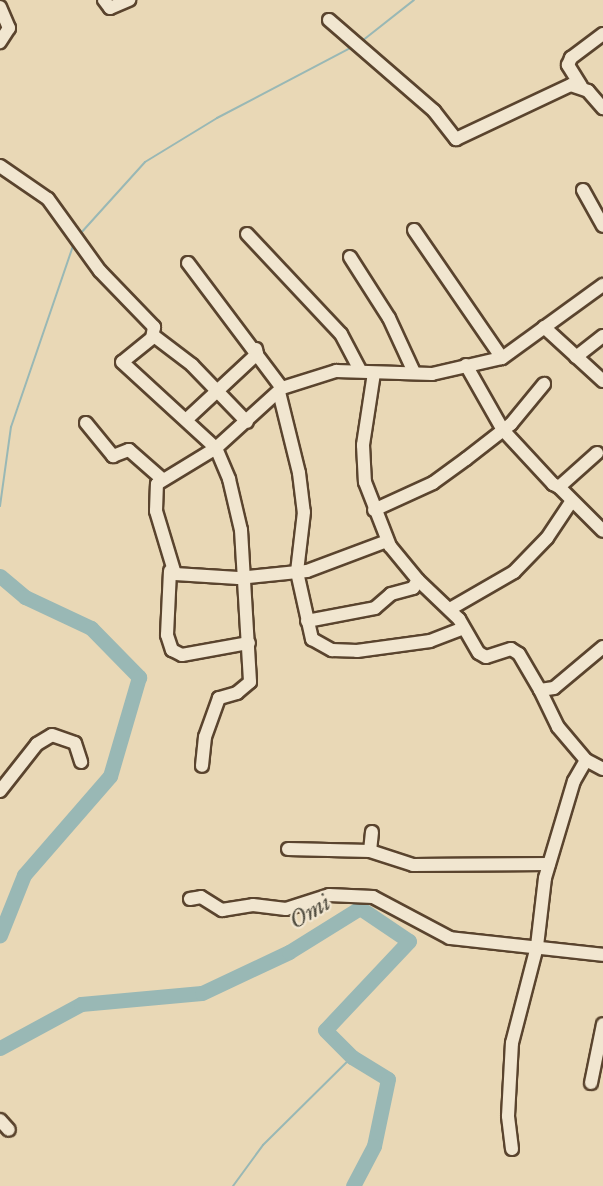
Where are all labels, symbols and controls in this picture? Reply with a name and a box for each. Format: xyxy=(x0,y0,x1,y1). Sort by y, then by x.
water label: Omi xyxy=(284,889,336,935)

